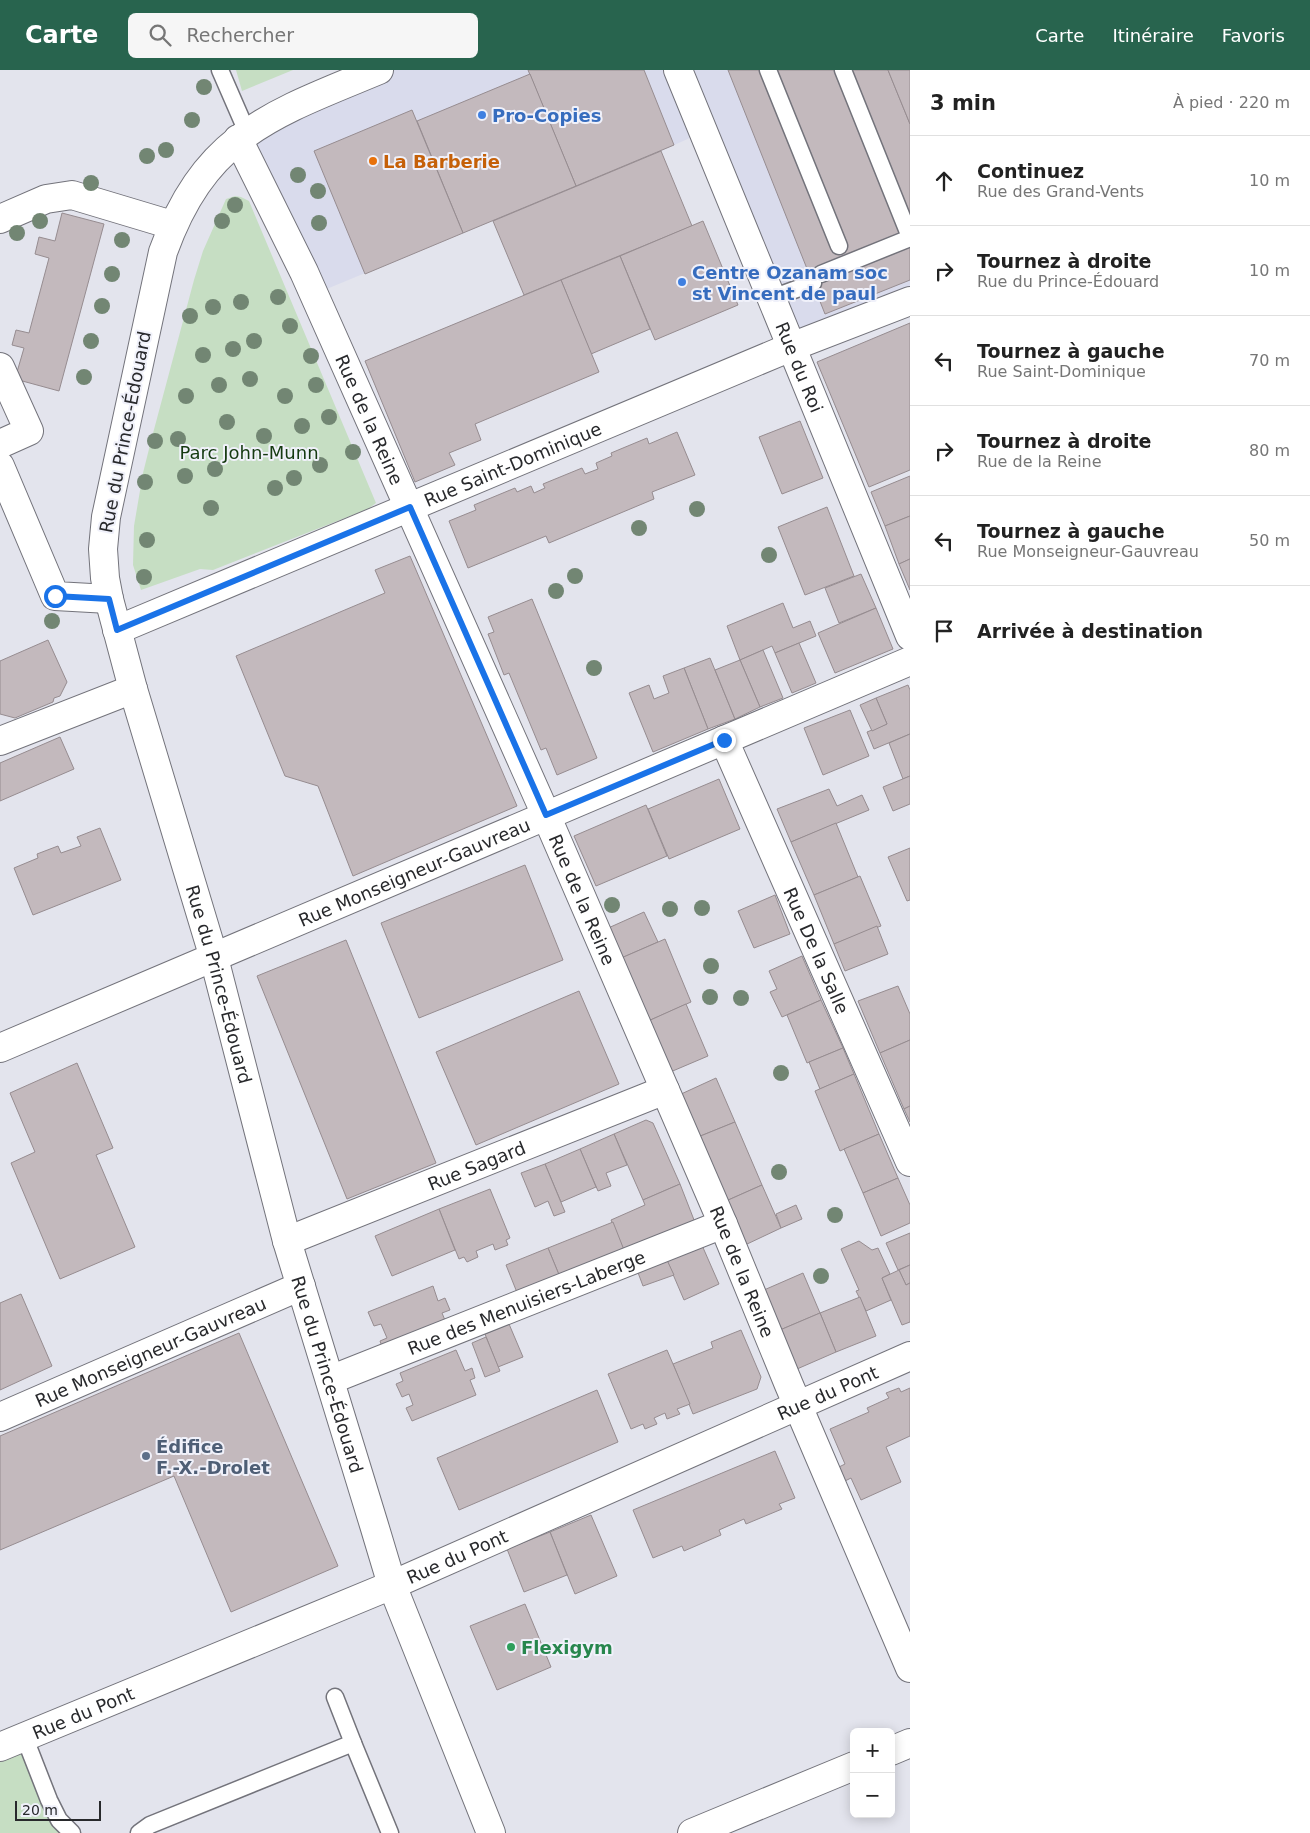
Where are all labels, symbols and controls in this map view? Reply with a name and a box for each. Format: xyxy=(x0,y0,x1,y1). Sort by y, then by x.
search box xyxy=(128,13,478,58)
text: Carte xyxy=(25,21,98,49)
icon: search xyxy=(146,21,174,49)
text: Rechercher xyxy=(186,24,294,46)
text: Carte xyxy=(1035,25,1084,46)
text: Itinéraire xyxy=(1112,25,1194,46)
text: Favoris xyxy=(1222,25,1285,46)
text: 3 min xyxy=(930,91,996,115)
text: À pied · 220 m xyxy=(1173,93,1290,112)
place label: Pro-Copies xyxy=(492,105,601,126)
marker: Pro-Copies xyxy=(476,109,488,121)
place label: La Barberie xyxy=(383,151,500,172)
marker: La Barberie xyxy=(367,155,379,167)
text: Continuez xyxy=(977,160,1084,182)
icon: ahead xyxy=(930,167,958,195)
text: 10 m xyxy=(1249,171,1290,190)
text: Rue des Grand-Vents xyxy=(977,182,1144,201)
text: Tournez à droite xyxy=(977,250,1151,272)
icon: right xyxy=(930,257,958,285)
text: 10 m xyxy=(1249,261,1290,280)
place label: Centre Ozanam soc st Vincent de paul xyxy=(692,262,888,304)
text: Rue du Prince-Édouard xyxy=(977,272,1159,291)
marker: Centre Ozanam soc st Vincent de paul xyxy=(676,276,688,288)
street label: Rue du Roi xyxy=(772,318,828,416)
street label: Rue du Prince-Édouard xyxy=(95,329,155,535)
text: Tournez à gauche xyxy=(977,340,1165,362)
icon: left xyxy=(930,347,958,375)
street label: Rue de la Reine xyxy=(332,351,408,488)
text: 70 m xyxy=(1249,351,1290,370)
text: Rue Saint-Dominique xyxy=(977,362,1146,381)
street label: Rue Saint-Dominique xyxy=(421,417,604,510)
text: Tournez à droite xyxy=(977,430,1151,452)
icon: right xyxy=(930,437,958,465)
text: 80 m xyxy=(1249,441,1290,460)
park label: Parc John-Munn xyxy=(179,442,319,463)
text: Rue de la Reine xyxy=(977,452,1102,471)
text: Tournez à gauche xyxy=(977,520,1165,542)
icon: left xyxy=(930,527,958,555)
text: 50 m xyxy=(1249,531,1290,550)
text: Rue Monseigneur-Gauvreau xyxy=(977,542,1199,561)
route start xyxy=(44,585,67,608)
icon: arrive xyxy=(930,617,958,645)
text: Arrivée à destination xyxy=(977,620,1203,642)
route end xyxy=(713,729,736,752)
street label: Rue Monseigneur-Gauvreau xyxy=(295,813,533,930)
street label: Rue de la Reine xyxy=(545,831,620,968)
street label: Rue du Prince-Édouard xyxy=(182,882,256,1086)
street label: Rue De la Salle xyxy=(780,884,854,1017)
street label: Rue Sagard xyxy=(425,1136,528,1194)
street label: Rue de la Reine xyxy=(706,1203,779,1340)
street label: Rue des Menuisiers-Laberge xyxy=(404,1246,648,1359)
street label: Rue du Prince-Édouard xyxy=(288,1273,368,1475)
street label: Rue Monseigneur-Gauvreau xyxy=(32,1292,269,1411)
street label: Rue du Pont xyxy=(774,1361,881,1424)
place label: Édifice F.-X.-Drolet xyxy=(156,1436,270,1478)
marker: Édifice F.-X.-Drolet xyxy=(140,1450,152,1462)
street label: Rue du Pont xyxy=(403,1525,511,1588)
place label: Flexigym xyxy=(521,1637,613,1658)
marker: Flexigym xyxy=(505,1641,517,1653)
street label: Rue du Pont xyxy=(29,1682,137,1743)
map controls xyxy=(850,1728,895,1818)
button: + xyxy=(850,1728,895,1773)
button: − xyxy=(850,1773,895,1818)
scale bar xyxy=(15,1798,101,1821)
text: 20 m xyxy=(22,1802,58,1818)

